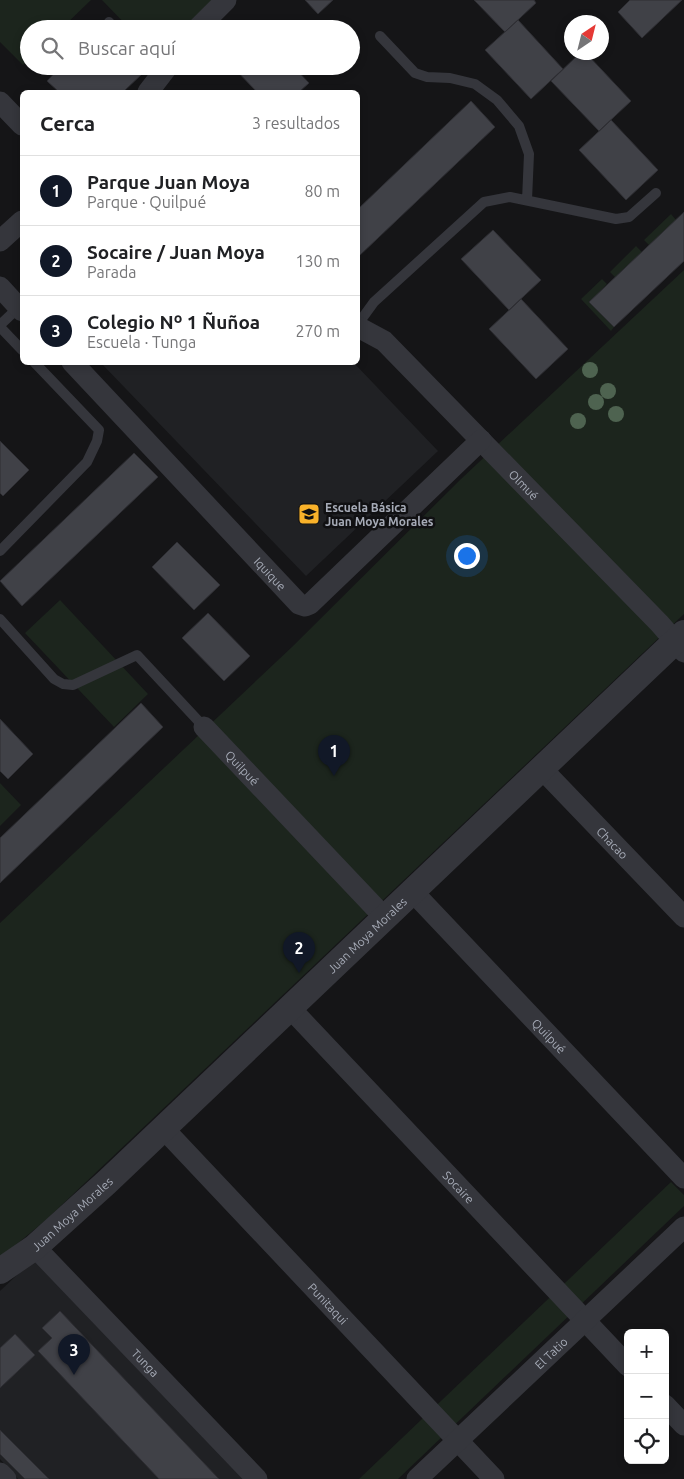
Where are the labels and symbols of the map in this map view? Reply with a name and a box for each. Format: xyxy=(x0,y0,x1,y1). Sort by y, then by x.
north arrow xyxy=(564,15,609,60)
street label: Olmué xyxy=(507,467,541,502)
place label: Escuela Básica Juan Moya Morales xyxy=(325,501,434,528)
school or university icon: Escuela Básica Juan Moya Morales xyxy=(297,502,321,526)
your location xyxy=(454,543,480,569)
street label: Iquique xyxy=(252,554,289,593)
pin: 1 xyxy=(318,735,350,776)
street label: Quilpué xyxy=(223,748,262,788)
street label: Chacao xyxy=(594,824,631,861)
street label: Juan Moya Morales xyxy=(325,894,409,975)
pin: 2 xyxy=(283,932,315,973)
street label: Quilpué xyxy=(530,1016,569,1056)
street label: Socaire xyxy=(441,1168,477,1206)
street label: Juan Moya Morales xyxy=(29,1174,115,1253)
street label: Punitaqui xyxy=(306,1280,351,1327)
pin: 3 xyxy=(58,1334,90,1375)
street label: El Tatio xyxy=(532,1334,570,1371)
street label: Tunga xyxy=(129,1346,162,1379)

